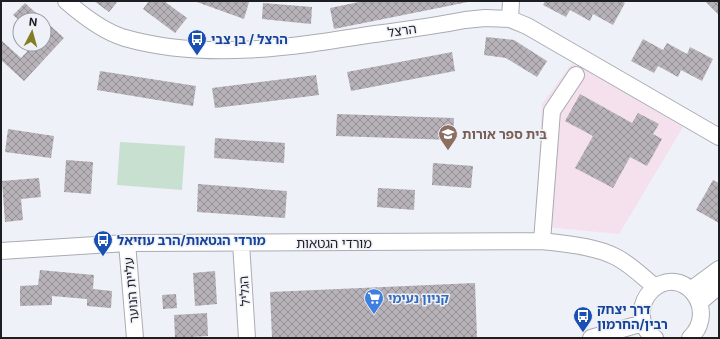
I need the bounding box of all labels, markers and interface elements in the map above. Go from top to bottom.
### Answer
north arrow [12,12,52,52]
text: N [28,15,38,29]
street label: הרצל [387,20,417,40]
bus stop icon: הרצל / בן צבי [186,28,208,56]
place label: הרצל / בן צבי [211,31,288,47]
school or university icon: בית ספר אורות [437,123,459,151]
place label: בית ספר אורות [462,126,547,142]
bus stop icon: מורדי הגטאות/הרב עוזיאל [92,229,114,257]
place label: מורדי הגטאות/הרב עוזיאל [117,232,266,248]
street label: מורדי הגטאות [296,235,372,251]
street label: עליית הנוער [120,256,142,324]
street label: הגליל [235,275,253,307]
supermarket icon: קניון נעימי [363,287,385,315]
place label: קניון נעימי [388,290,449,306]
place label: דרך יצחק רבין/החרמון [597,301,668,332]
bus stop icon: דרך יצחק רבין/החרמון [572,305,594,333]

